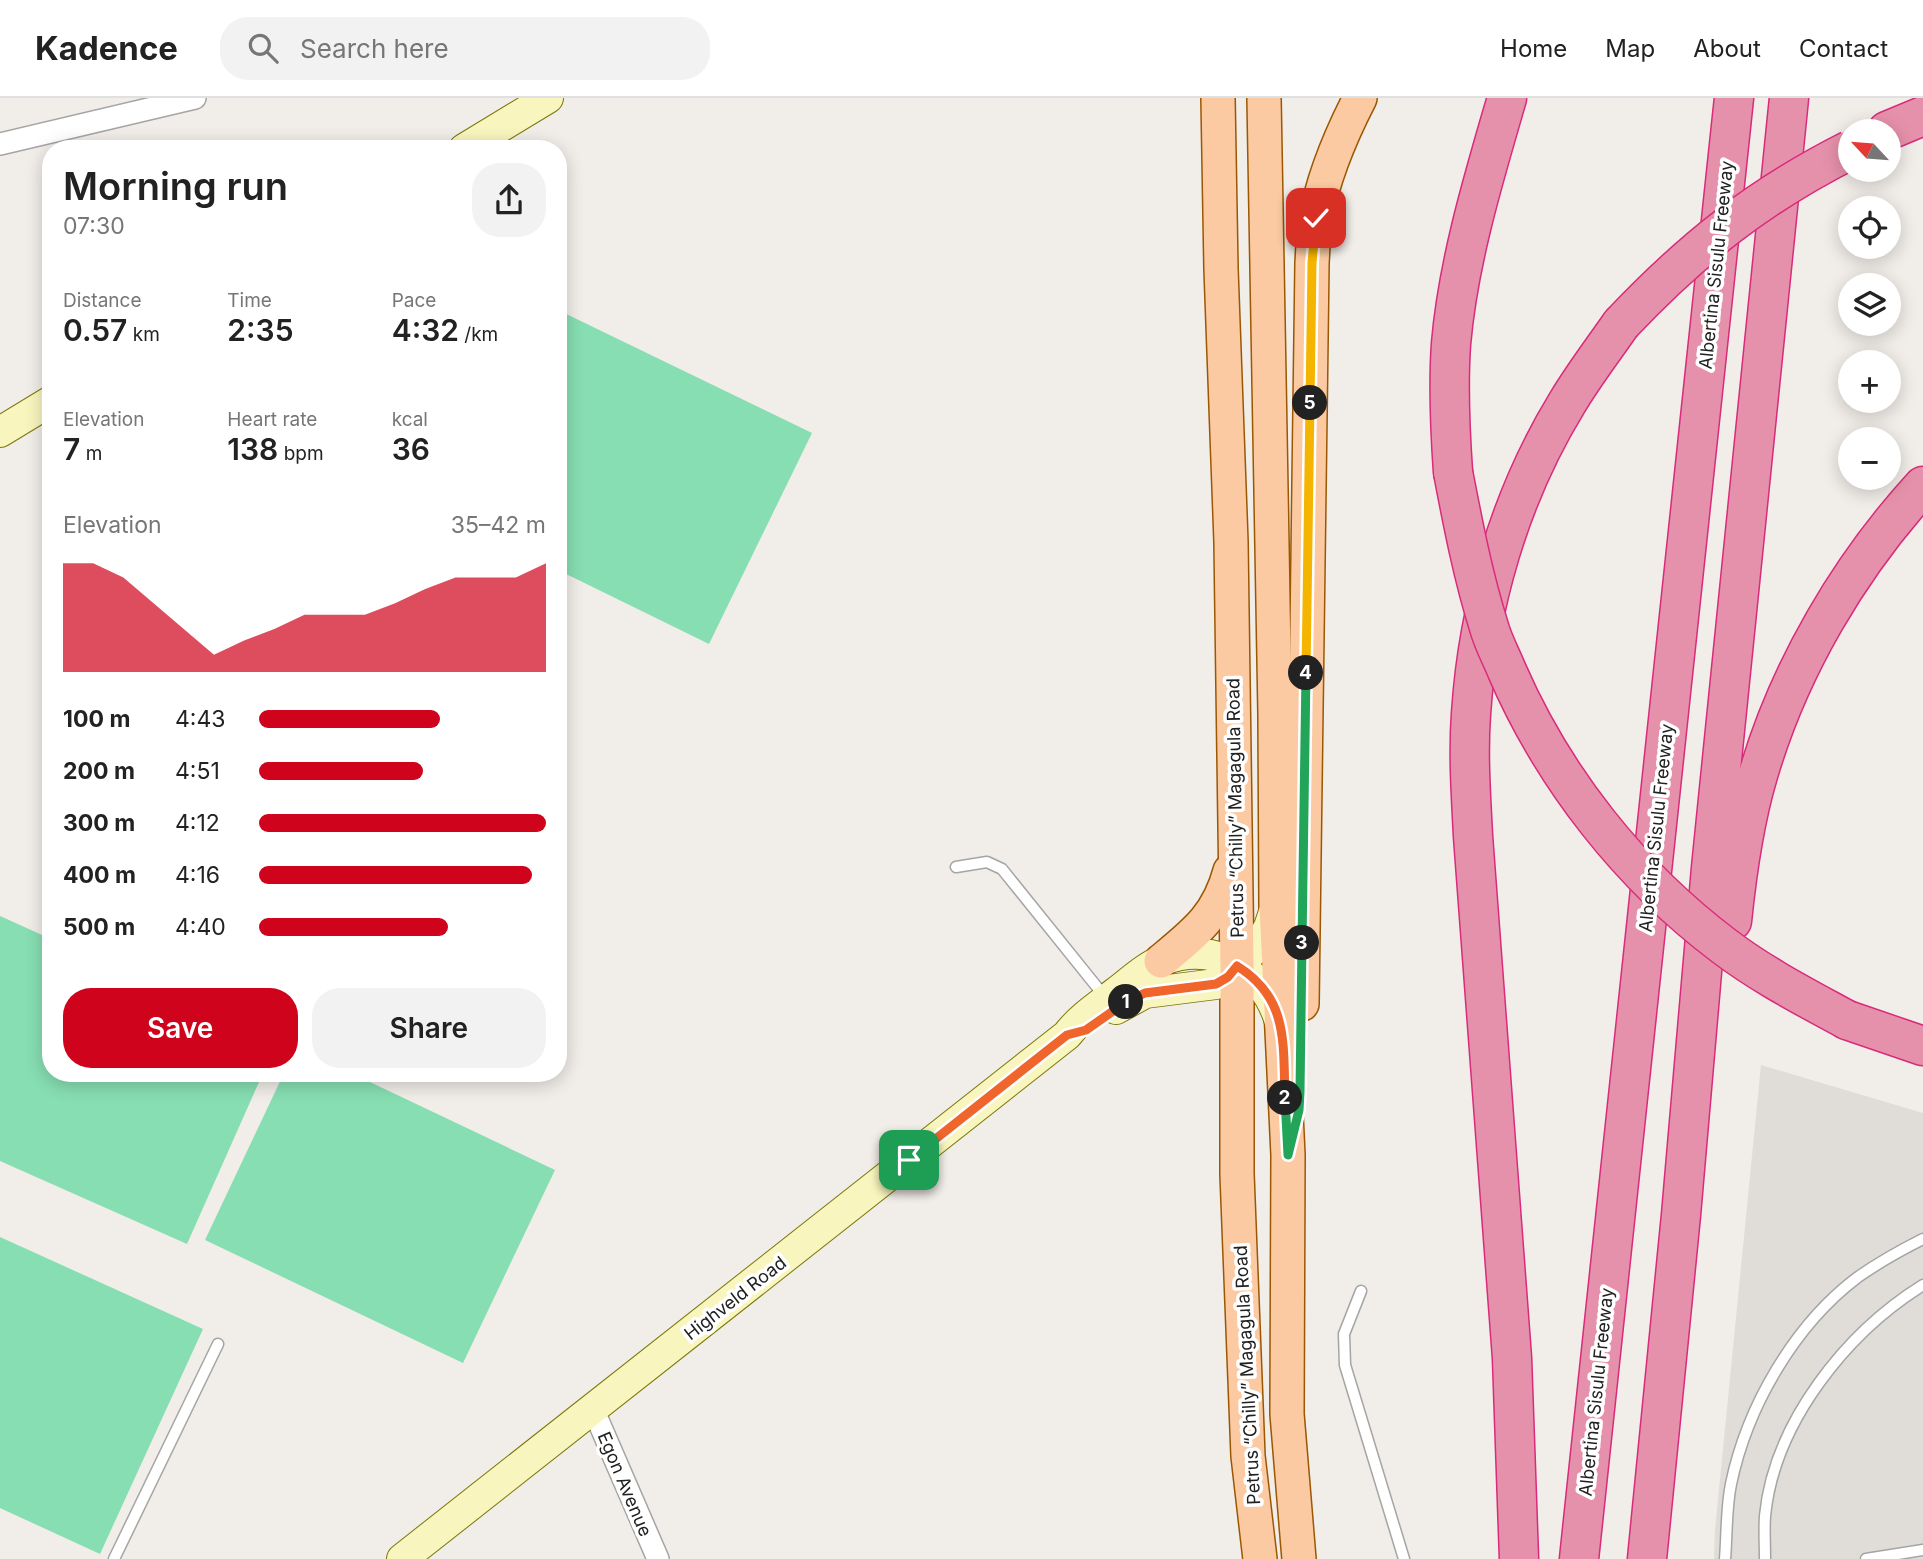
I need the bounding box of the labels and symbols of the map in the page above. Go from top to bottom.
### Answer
north arrow [1838,119,1900,182]
street label: Albertina Sisulu Freeway [1695,160,1737,370]
pin [1286,188,1346,248]
pin: 5 [1292,386,1328,420]
pin: 4 [1288,656,1324,690]
street label: Petrus “Chilly” Magagula Road [1222,678,1248,938]
street label: Albertina Sisulu Freeway [1635,723,1677,933]
pin: 3 [1284,926,1320,960]
pin: 1 [1108,984,1144,1020]
pin: 2 [1268,1080,1302,1116]
pin [879,1130,939,1190]
street label: Petrus “Chilly” Magagula Road [1230,1245,1264,1505]
street label: Highveld Road [680,1252,790,1344]
street label: Albertina Sisulu Freeway [1575,1287,1617,1497]
street label: Egon Avenue [594,1429,656,1539]

